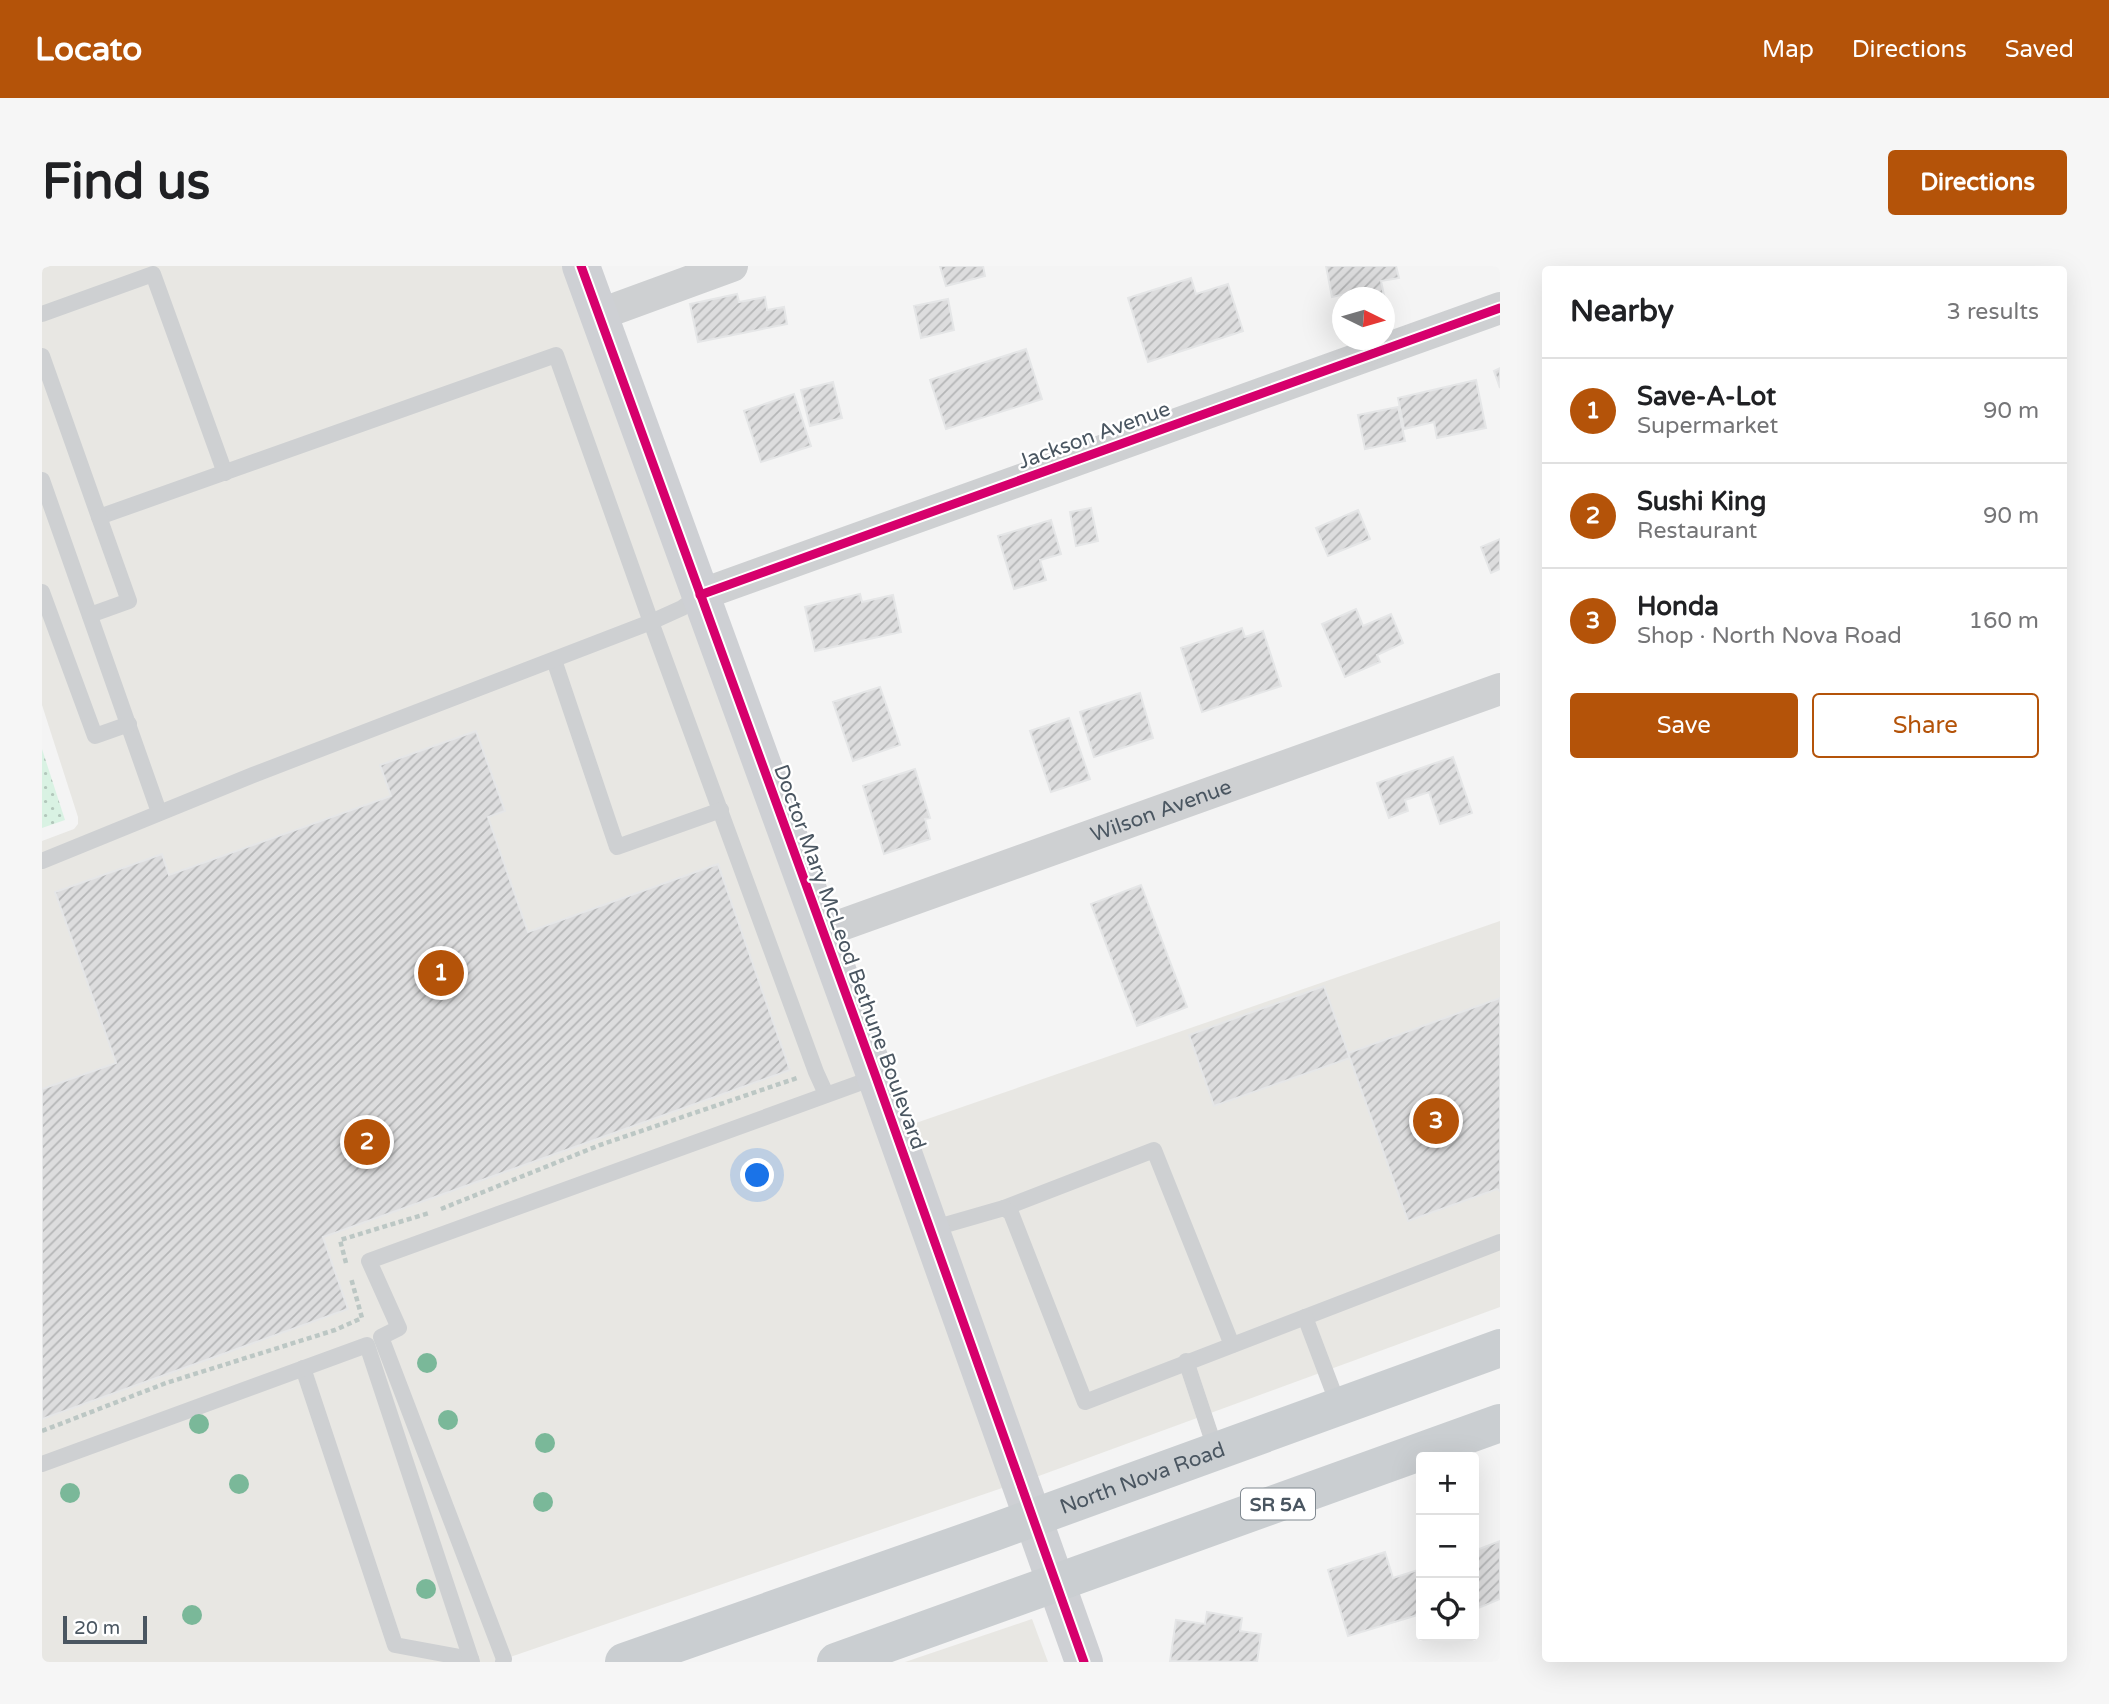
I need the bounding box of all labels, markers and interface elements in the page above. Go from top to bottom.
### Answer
text: Locato [35,30,142,69]
text: Map [1762,35,1814,64]
text: Directions [1852,35,1967,64]
text: Saved [2005,35,2074,64]
button: Directions [1888,150,2067,215]
text: Find us [42,153,210,212]
north arrow [1332,287,1395,350]
text: Nearby [1570,293,1674,330]
text: 3 results [1946,298,2039,326]
text: Save-A-Lot [1637,381,1776,412]
street label: Jackson Avenue [1015,396,1174,475]
text: 1 [1586,397,1600,425]
text: 90 m [1983,397,2039,425]
text: Supermarket [1637,412,1778,440]
text: Sushi King [1637,486,1766,517]
text: 2 [1586,502,1600,530]
text: 90 m [1983,502,2039,530]
text: Restaurant [1637,517,1757,545]
text: Honda [1637,591,1719,622]
text: 3 [1586,607,1600,635]
text: 160 m [1969,607,2039,635]
text: Shop · North Nova Road [1637,622,1902,650]
button: Save [1570,693,1798,758]
button: Share [1812,693,2039,758]
street label: Doctor Mary McLeod Bethune Boulevard [768,761,931,1153]
street label: Wilson Avenue [1087,774,1235,848]
pin: 1 [418,947,464,999]
pin: 3 [1413,1095,1459,1147]
pin: 2 [344,1116,390,1168]
your location [740,1158,774,1192]
street label: North Nova Road [1056,1437,1229,1520]
map controls [1416,1452,1479,1641]
button: + [1416,1452,1479,1515]
road number: SR 5A [1241,1488,1315,1520]
button: − [1416,1515,1479,1578]
button: locate [1416,1578,1479,1641]
scale bar [63,1613,147,1645]
text: 20 m [74,1617,120,1639]

